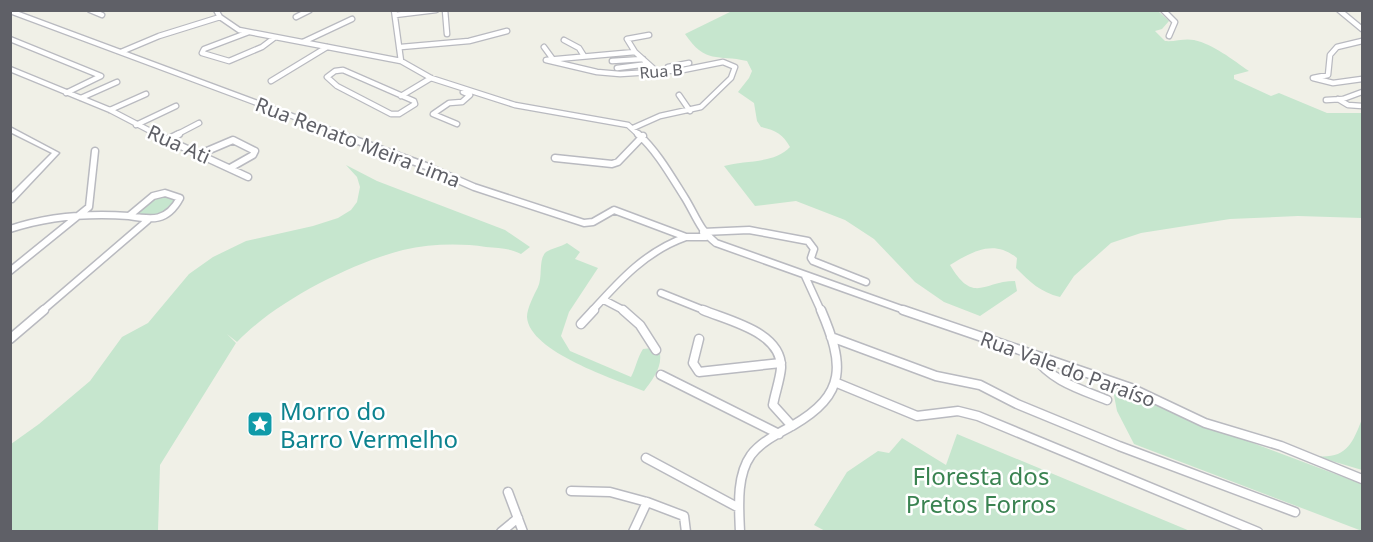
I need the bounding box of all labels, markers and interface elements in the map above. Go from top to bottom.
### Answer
street label: Rua B [638,58,684,84]
street label: Rua Renato Meira Lima [252,90,464,194]
street label: Rua Ati [143,118,215,170]
street label: Rua Vale do Paraíso [977,325,1159,413]
place label: Morro do Barro Vermelho [280,394,458,455]
place icon: Morro do Barro Vermelho [245,409,275,439]
park label: Floresta dos Pretos Forros [906,459,1056,520]

